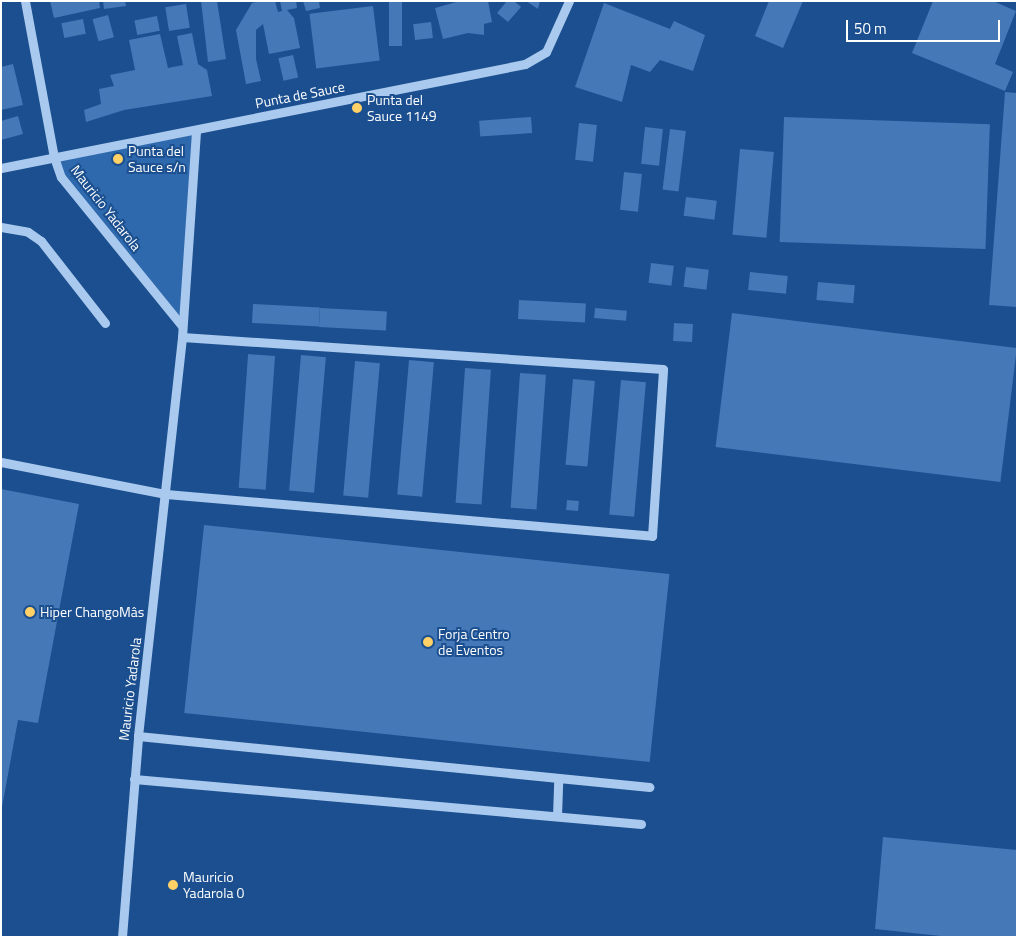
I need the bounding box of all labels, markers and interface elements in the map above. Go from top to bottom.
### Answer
scale bar [848,10,1002,42]
text: 50 m [854,17,887,40]
street label: Punta de Sauce [254,78,346,112]
place label: Punta del Sauce 1149 [367,92,437,124]
marker: Punta del Sauce 1149 [351,102,363,114]
place label: Punta del Sauce s/n [128,143,186,176]
marker: Punta del Sauce s/n [112,153,124,165]
street label: Mauricio Yadarola [67,162,145,254]
place label: Hiper ChangoMâs [40,604,144,620]
marker: Hiper ChangoMâs [24,606,36,618]
place label: Forja Centro de Eventos [438,626,510,658]
street label: Mauricio Yadarola [115,636,145,742]
marker: Forja Centro de Eventos [422,636,434,648]
place label: Mauricio Yadarola 0 [183,869,244,902]
marker: Mauricio Yadarola 0 [167,879,179,891]

